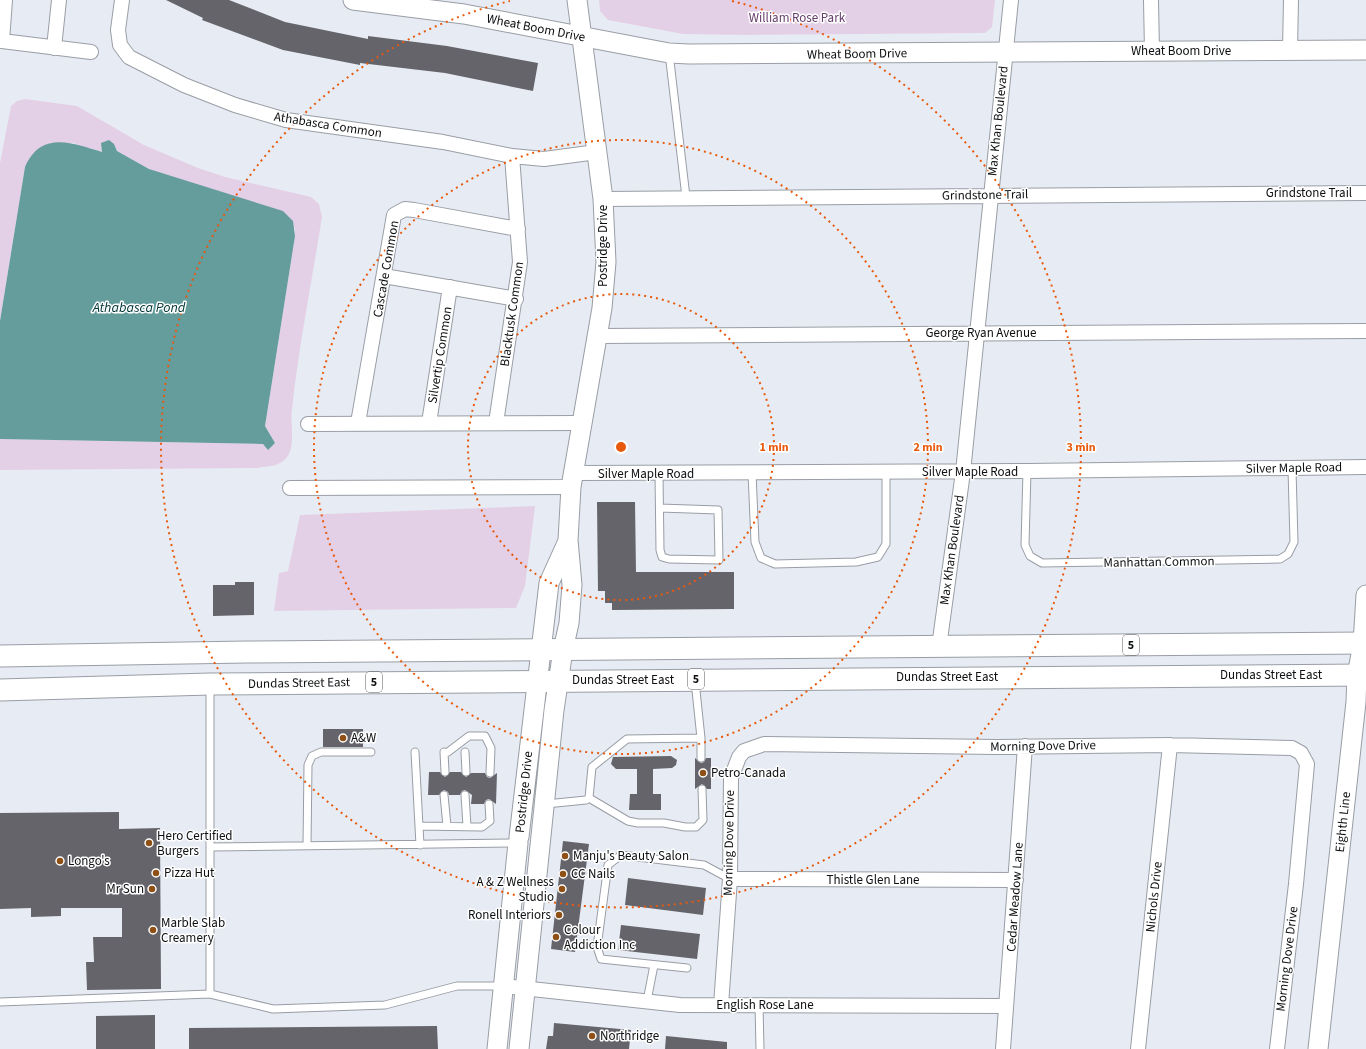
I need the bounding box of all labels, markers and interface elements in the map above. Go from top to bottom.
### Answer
park label: William Rose Park [749,9,846,27]
street label: Wheat Boom Drive [485,10,587,46]
street label: Wheat Boom Drive [1131,42,1231,60]
street label: Wheat Boom Drive [807,44,907,64]
street label: Max Khan Boulevard [983,65,1013,177]
street label: Athabasca Common [273,108,383,142]
street label: Grindstone Trail [1266,184,1352,202]
street label: Grindstone Trail [942,185,1028,205]
street label: Postridge Drive [594,205,612,287]
street label: Cascade Common [369,219,403,319]
street label: Blacktusk Common [496,260,528,368]
water label: Athabasca Pond [92,298,186,318]
street label: Silvertip Common [423,305,457,405]
street label: George Ryan Avenue [926,324,1036,342]
text: 1 min [759,439,789,456]
text: 2 min [913,439,943,456]
text: 3 min [1066,439,1096,456]
centre of rings [614,440,628,454]
street label: Silver Maple Road [1246,458,1342,478]
street label: Silver Maple Road [922,463,1018,481]
street label: Silver Maple Road [598,465,694,483]
street label: Max Khan Boulevard [935,494,969,606]
street label: Manhattan Common [1103,552,1215,572]
road number: 5 [1123,635,1139,655]
street label: Dundas Street East [1220,666,1323,684]
street label: Dundas Street East [896,668,999,686]
road number: 5 [688,669,704,689]
street label: Dundas Street East [572,671,675,689]
road number: 5 [366,672,382,692]
street label: Dundas Street East [248,673,351,693]
place label: A&W [351,729,376,747]
marker: A&W [338,733,348,743]
street label: Morning Dove Drive [990,736,1096,756]
street label: Postridge Drive [511,750,537,834]
place label: Petro-Canada [711,764,786,782]
marker: Petro-Canada [698,768,708,778]
street label: Morning Dove Drive [719,790,739,896]
street label: Eighth Line [1331,791,1355,853]
place label: Hero Certified Burgers [157,827,233,860]
marker: Hero Certified Burgers [144,838,154,848]
street label: Cedar Meadow Lane [1002,842,1028,952]
place label: Manju's Beauty Salon [573,847,689,865]
marker: Manju's Beauty Salon [560,851,570,861]
place label: Longo's [68,852,110,870]
marker: Longo's [55,856,65,866]
street label: Nichols Drive [1141,861,1167,933]
place label: Pizza Hut [164,864,215,882]
place label: CC Nails [571,865,616,883]
marker: Pizza Hut [151,868,161,878]
marker: CC Nails [558,869,568,879]
street label: Thistle Glen Lane [826,871,920,889]
place label: A & Z Wellness Studio [476,873,555,906]
place label: Mr Sun [106,880,144,898]
marker: Mr Sun [147,884,157,894]
marker: A & Z Wellness Studio [557,884,567,894]
street label: Morning Dove Drive [1272,905,1302,1013]
place label: Ronell Interiors [468,906,552,924]
marker: Ronell Interiors [554,910,564,920]
place label: Marble Slab Creamery [161,914,225,947]
place label: Colour Addiction Inc [564,921,635,954]
marker: Marble Slab Creamery [148,925,158,935]
marker: Colour Addiction Inc [551,932,561,942]
street label: English Rose Lane [716,996,814,1014]
place label: Northridge [600,1027,659,1045]
marker: Northridge [587,1031,597,1041]

